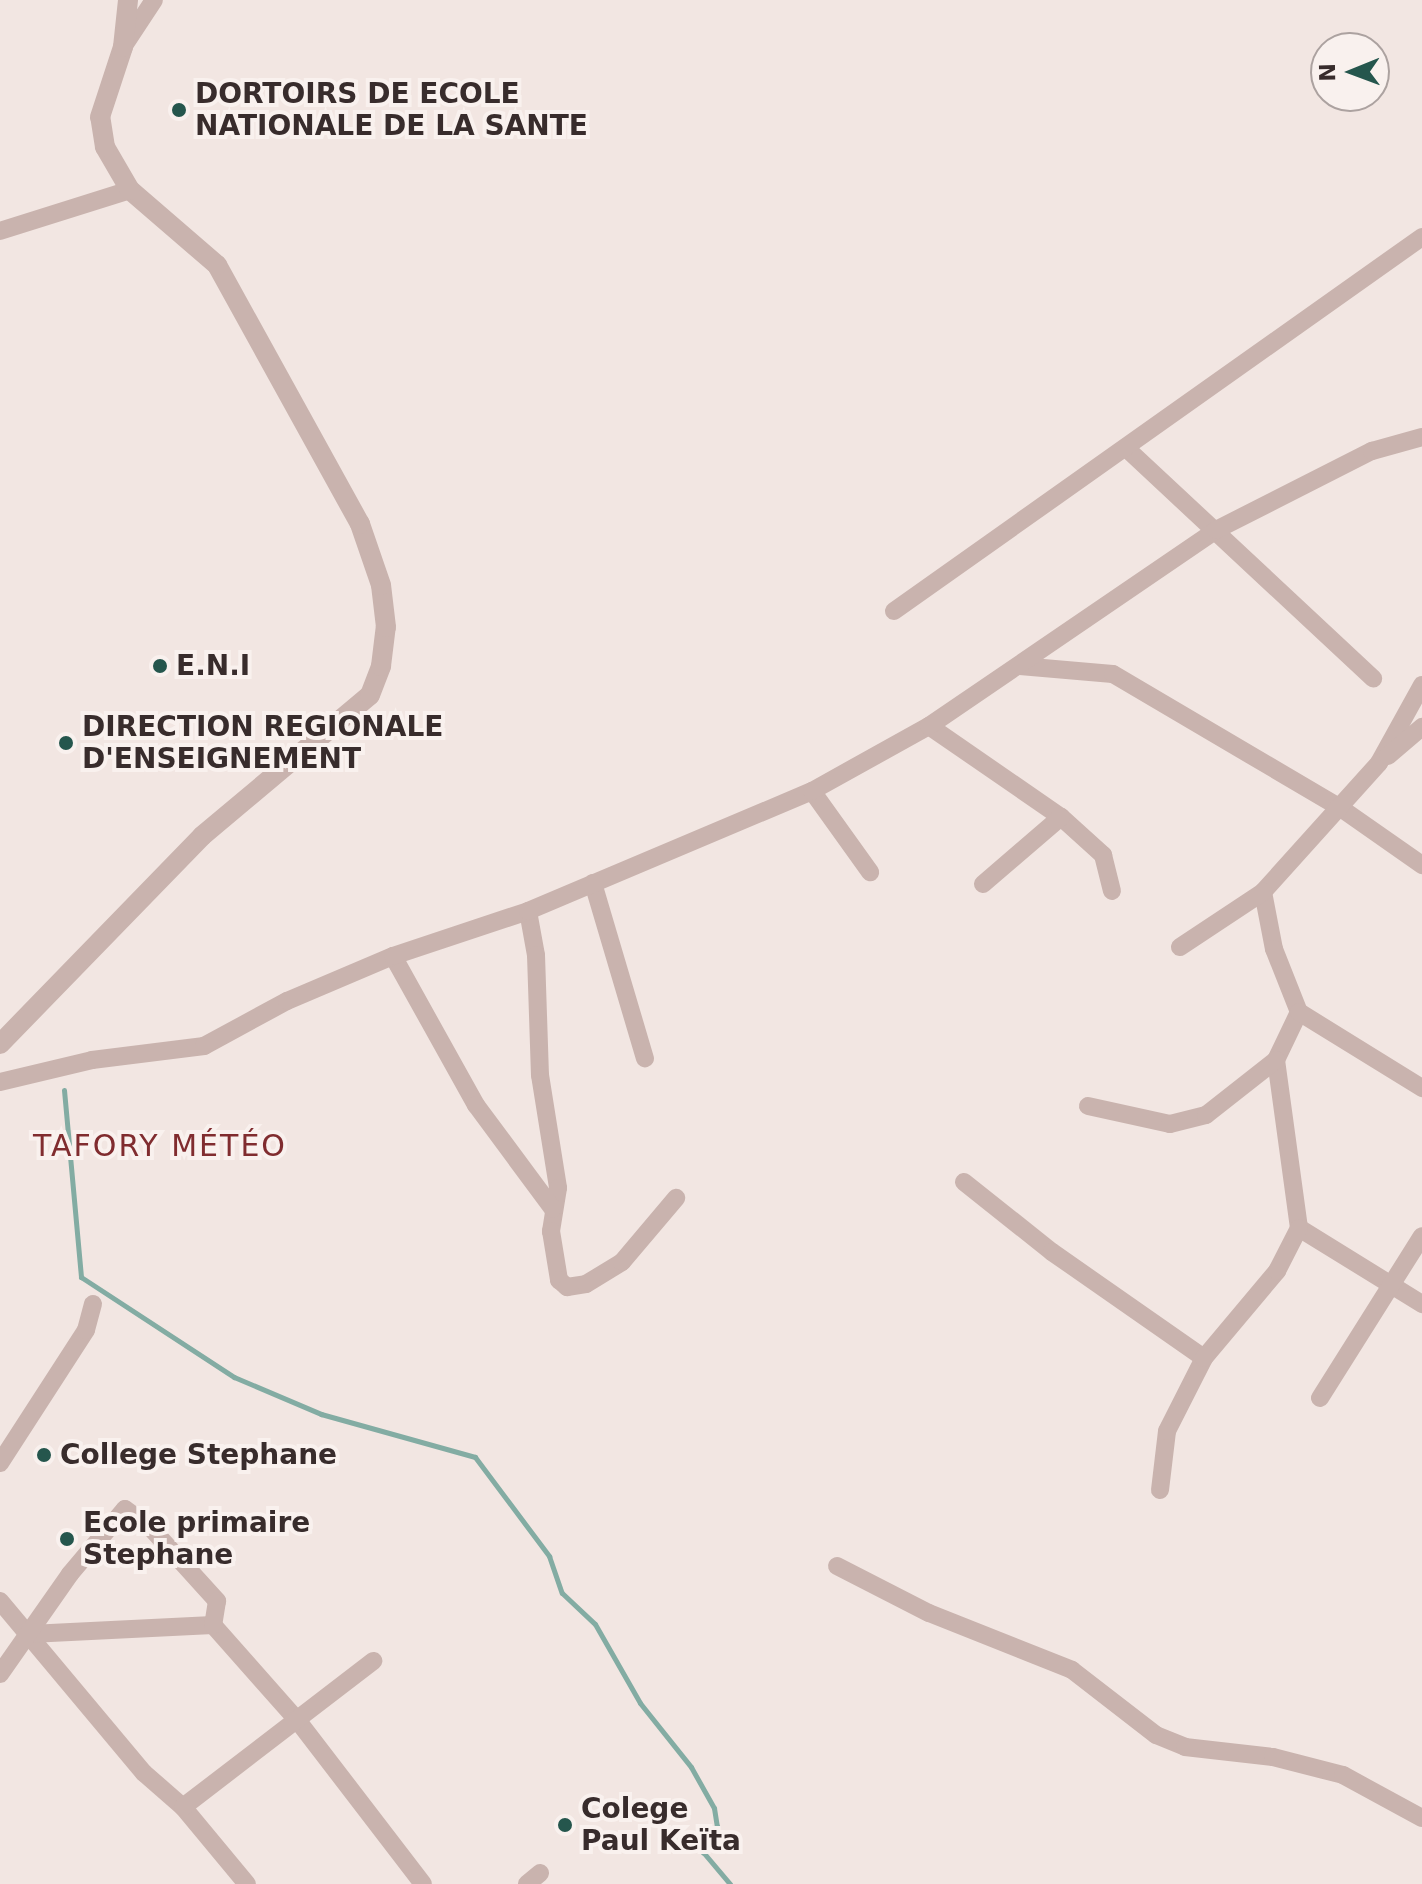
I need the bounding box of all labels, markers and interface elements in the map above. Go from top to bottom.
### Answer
north arrow [1310,32,1390,112]
text: N [1315,63,1340,82]
place label: DORTOIRS DE ECOLE NATIONALE DE LA SANTE [195,77,588,143]
marker: DORTOIRS DE ECOLE NATIONALE DE LA SANTE [170,101,188,119]
place label: E.N.I [176,649,250,683]
marker: E.N.I [151,657,169,675]
place label: DIRECTION REGIONALE D'ENSEIGNEMENT [82,710,443,776]
marker: DIRECTION REGIONALE D'ENSEIGNEMENT [57,734,75,752]
district label: TAFORY MÉTÉO [33,1128,287,1164]
place label: College Stephane [60,1438,337,1472]
marker: College Stephane [35,1446,53,1464]
place label: Ecole primaire Stephane [83,1506,310,1572]
marker: Ecole primaire Stephane [58,1530,76,1548]
place label: Colege Paul Keïta [581,1792,741,1858]
marker: Colege Paul Keïta [556,1816,574,1834]

